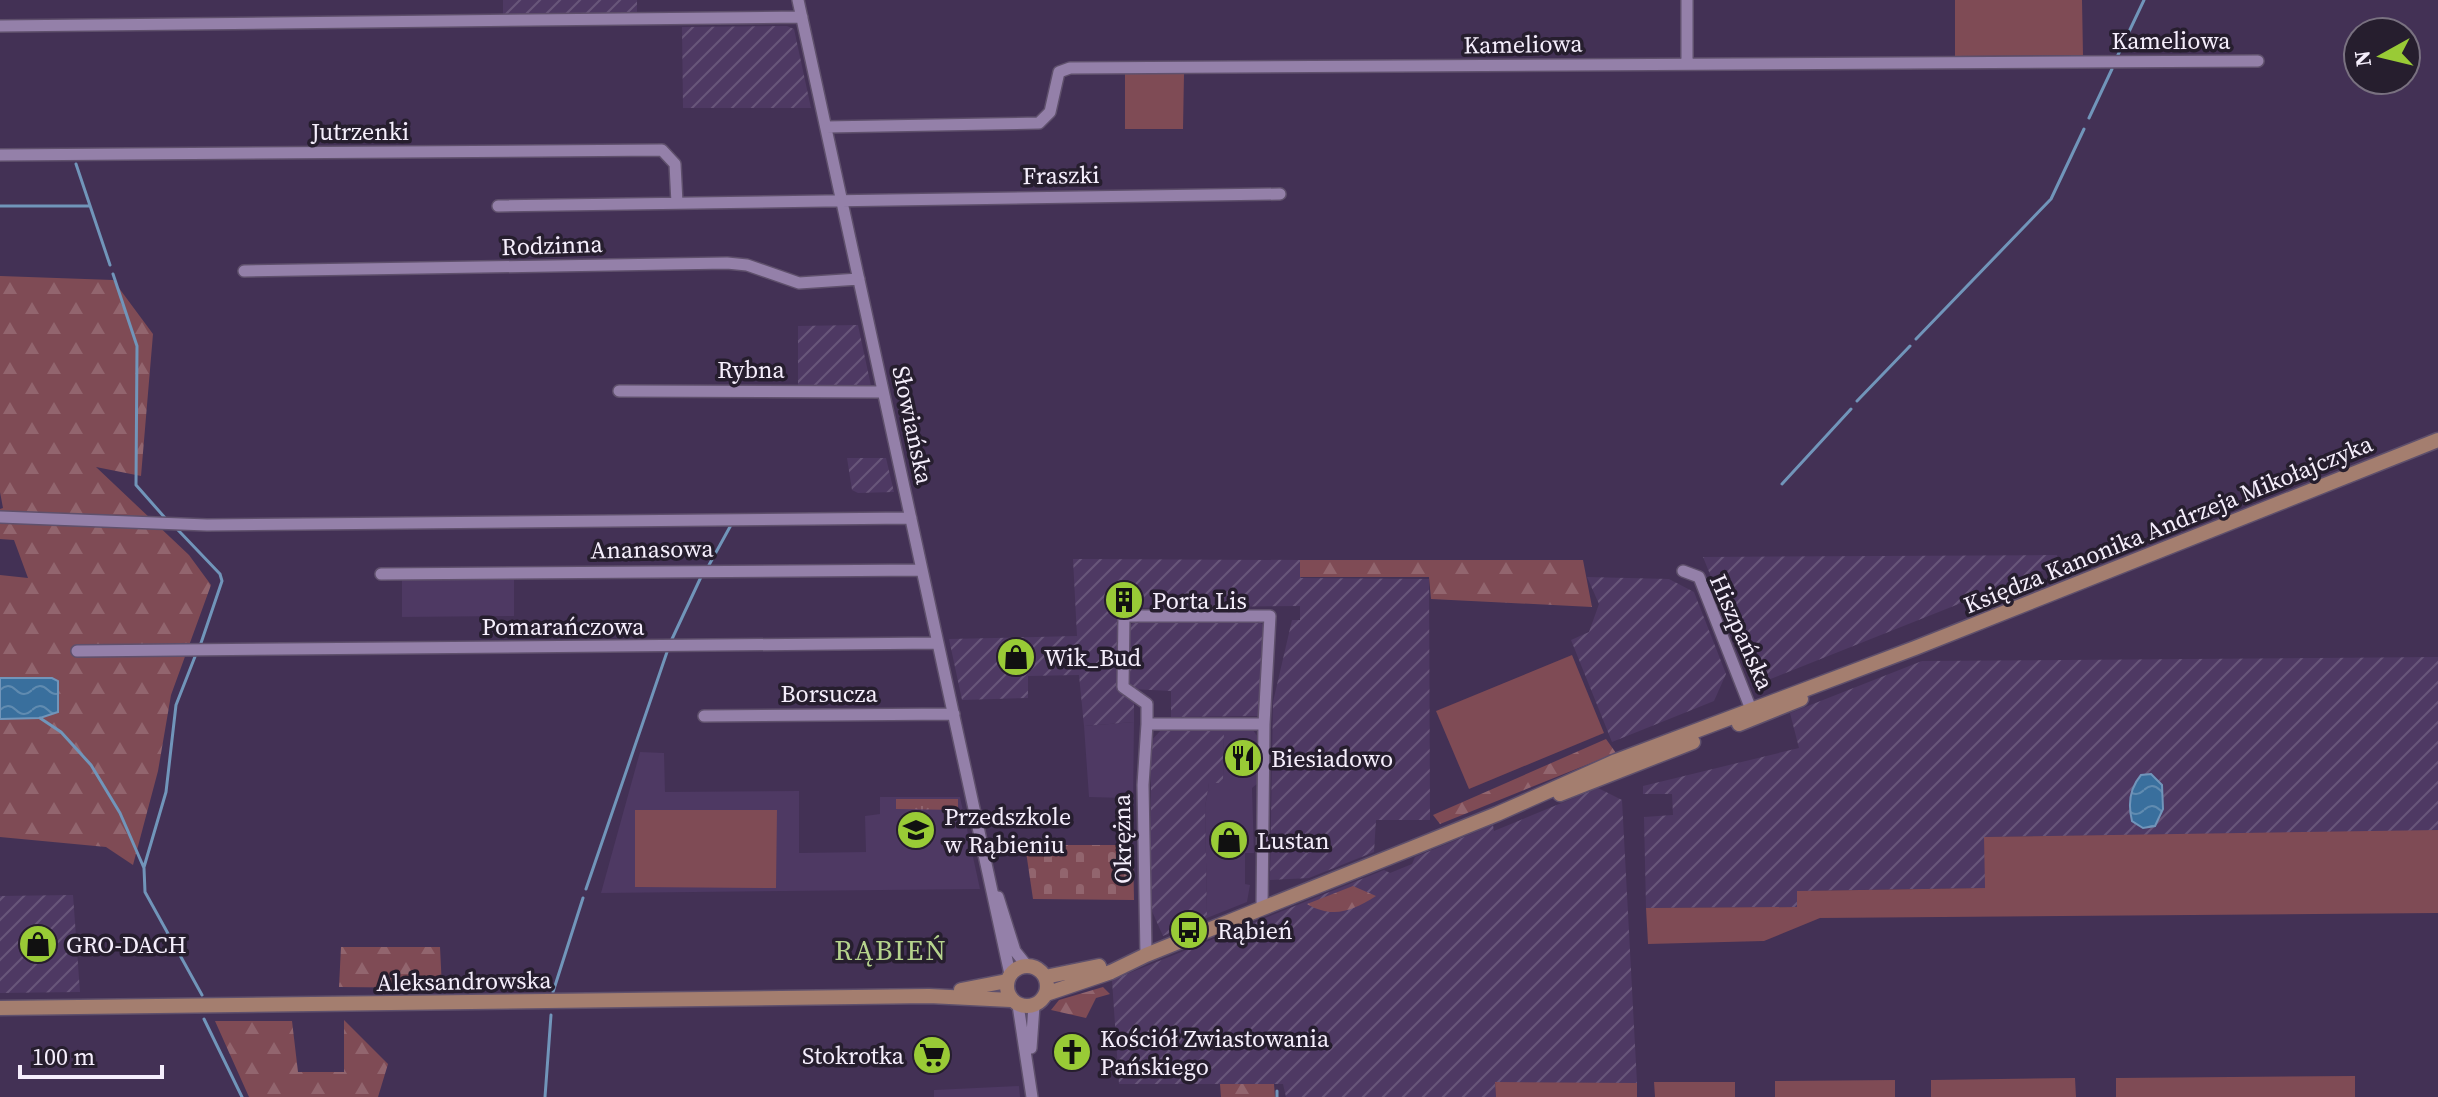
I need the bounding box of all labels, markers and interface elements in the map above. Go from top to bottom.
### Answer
north arrow [2342,16,2422,96]
street label: Kameliowa [2111,24,2231,57]
street label: Kameliowa [1463,26,1584,62]
text: N [2346,49,2378,69]
street label: Jutrzenki [310,115,409,148]
street label: Fraszki [1022,158,1100,192]
street label: Rodzinna [501,227,604,263]
street label: Rybna [717,353,786,386]
street label: Słowiańska [884,363,942,488]
street label: Księdza Kanonika Andrzeja Mikołajczyka [1959,426,2378,621]
street label: Ananasowa [590,531,715,567]
street label: Hiszpańska [1702,569,1782,696]
building icon: Porta Lis [1103,579,1145,621]
place label: Porta Lis [1152,584,1247,617]
street label: Pomarańczowa [481,610,645,643]
shop icon: Wik_Bud [995,636,1037,678]
place label: Wik_Bud [1044,641,1142,674]
street label: Borsucza [780,677,878,710]
restaurant icon: Biesiadowo [1222,737,1264,779]
place label: Biesiadowo [1271,742,1393,775]
street label: Okrężna [1105,793,1139,884]
place label: Przedszkole w Rąbieniu [944,800,1071,861]
school or university icon: Przedszkole w Rąbieniu [895,809,937,851]
shop icon: Lustan [1208,819,1250,861]
place label: Lustan [1257,824,1330,857]
bus stop icon: Rąbień [1168,909,1210,951]
place label: Rąbień [1217,914,1293,947]
shop icon: GRO-DACH [17,923,59,965]
place label: GRO-DACH [66,928,187,961]
district label: RĄBIEŃ [834,931,948,969]
street label: Aleksandrowska [376,963,553,999]
place label: Kościół Zwiastowania Pańskiego [1100,1022,1330,1083]
scale bar [20,1029,162,1079]
church icon: Kościół Zwiastowania Pańskiego [1051,1031,1093,1073]
supermarket icon: Stokrotka [911,1034,953,1076]
place label: Stokrotka [802,1039,905,1072]
text: 100 m [32,1040,95,1073]

